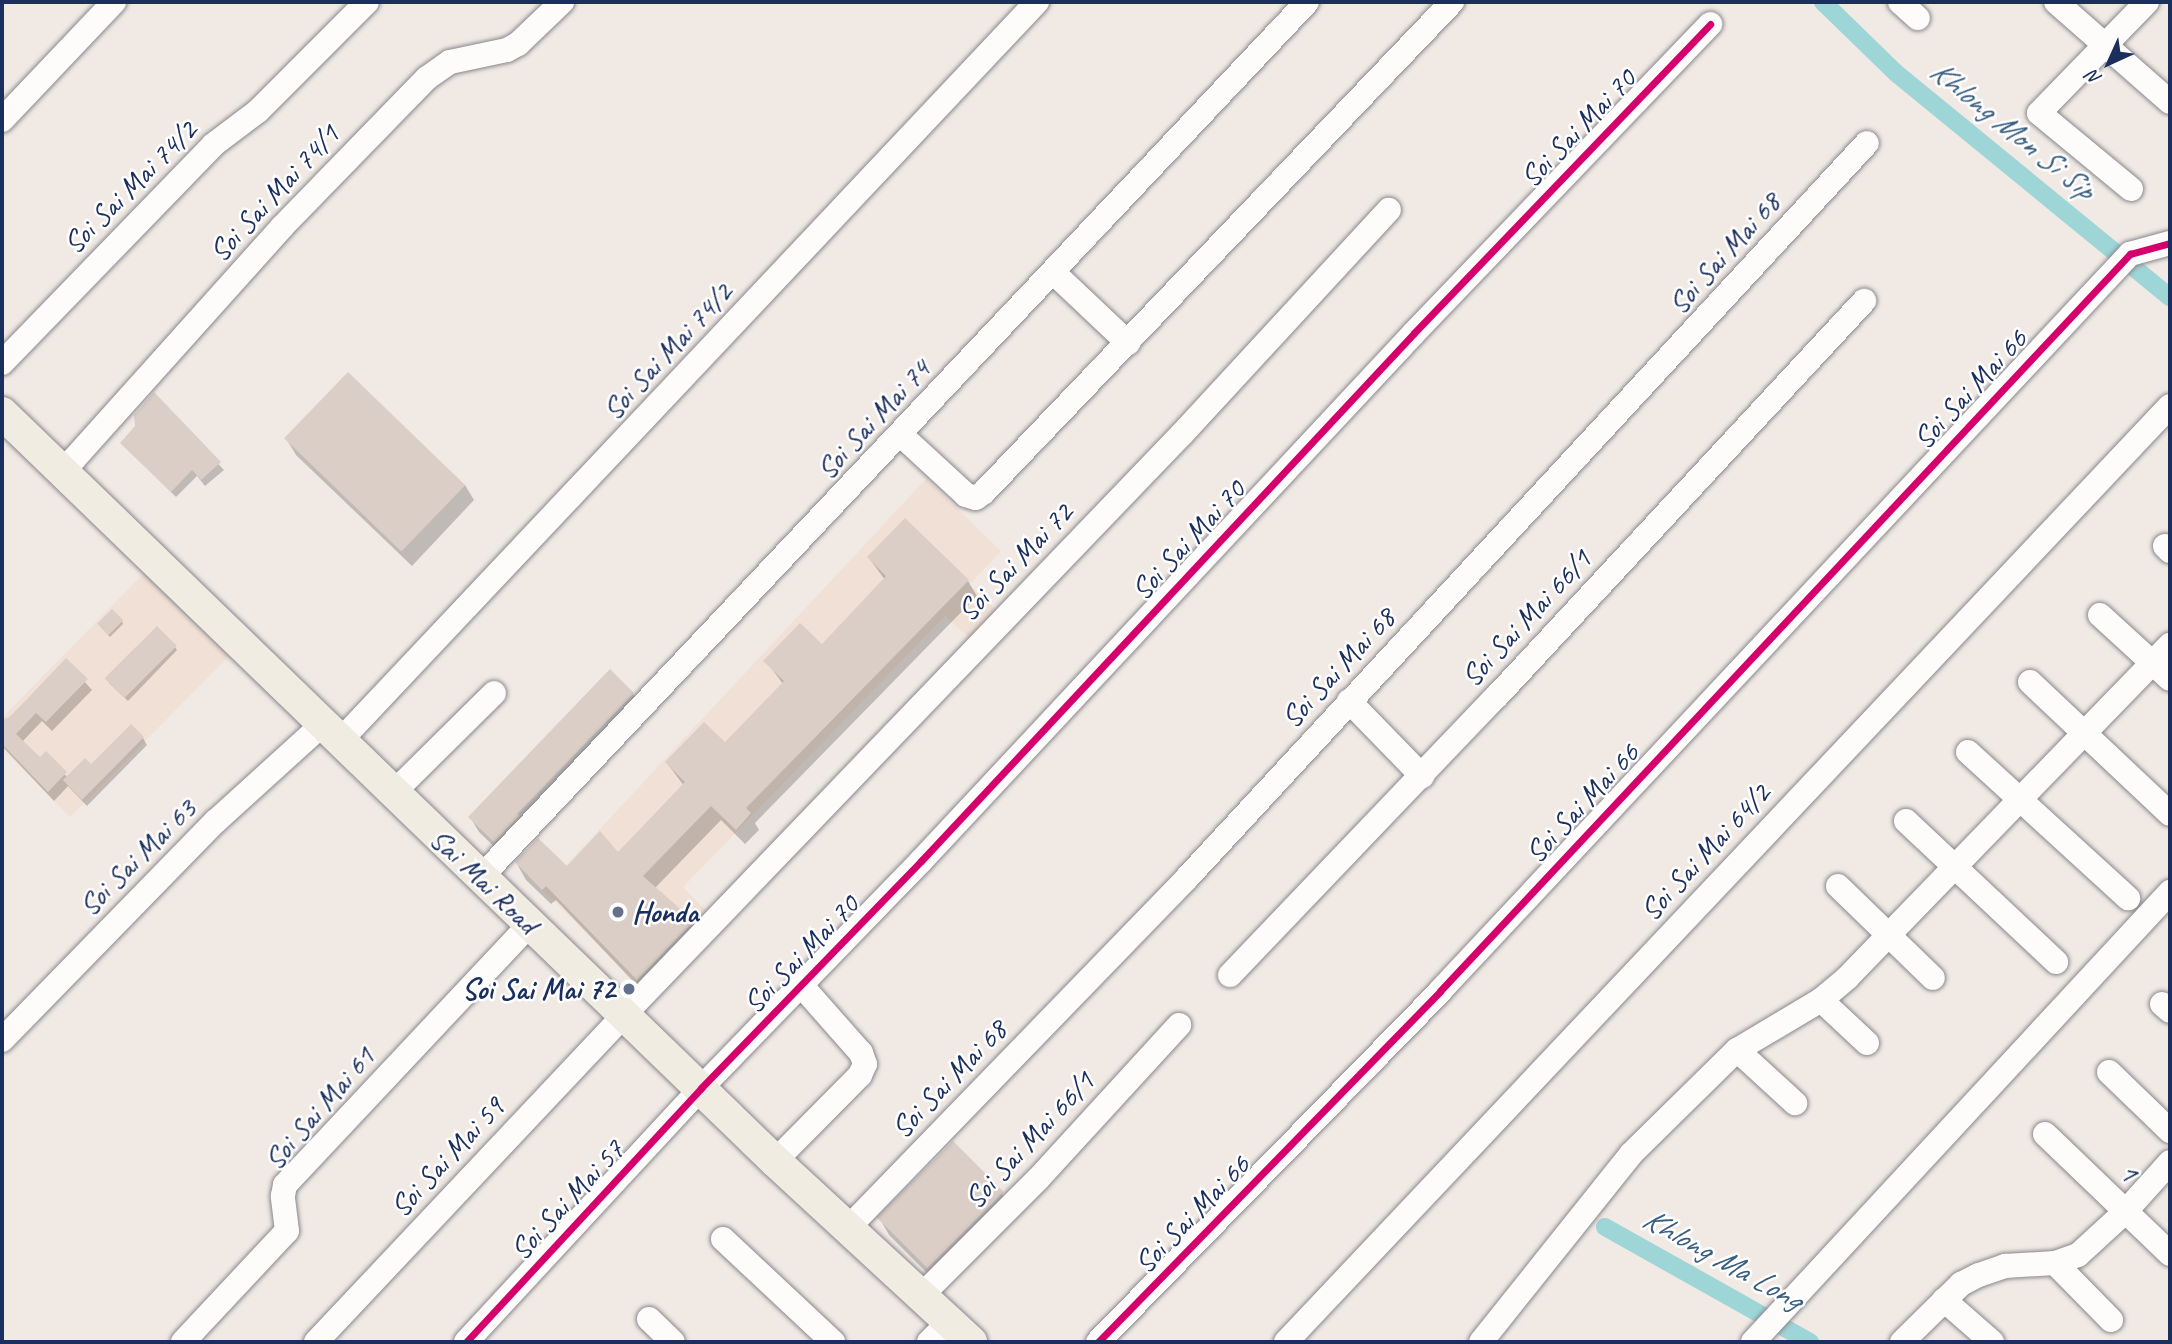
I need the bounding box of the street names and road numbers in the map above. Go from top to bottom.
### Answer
street label: Soi Sai Mai 70 [1512,61,1644,195]
street label: Soi Sai Mai 74/2 [55,112,205,262]
street label: Soi Sai Mai 74/1 [201,116,347,270]
street label: Soi Sai Mai 68 [1660,184,1788,322]
street label: Soi Sai Mai 74/2 [594,274,740,428]
street label: Soi Sai Mai 66 [1905,321,2035,457]
street label: Soi Sai Mai 74 [808,351,938,487]
street label: Soi Sai Mai 70 [1123,472,1253,608]
street label: Soi Sai Mai 72 [949,495,1081,629]
street label: Soi Sai Mai 66/1 [1453,541,1599,695]
street label: Soi Sai Mai 68 [1273,600,1403,736]
street label: Soi Sai Mai 66 [1517,735,1647,871]
street label: Soi Sai Mai 64/2 [1632,775,1778,929]
street label: Soi Sai Mai 63 [70,790,204,924]
street label: Sai Mai Road [422,820,546,942]
street label: Soi Sai Mai 70 [735,887,867,1021]
street label: Soi Sai Mai 68 [883,1012,1015,1146]
street label: Soi Sai Mai 61 [255,1039,383,1177]
street label: Soi Sai Mai 66/1 [956,1063,1102,1217]
street label: Soi Sai Mai 59 [382,1089,512,1225]
street label: Soi Sai Mai 57 [502,1132,632,1268]
street label: Soi Sai Mai 66 [1126,1147,1258,1281]
street label: 1 [2112,1154,2146,1190]

